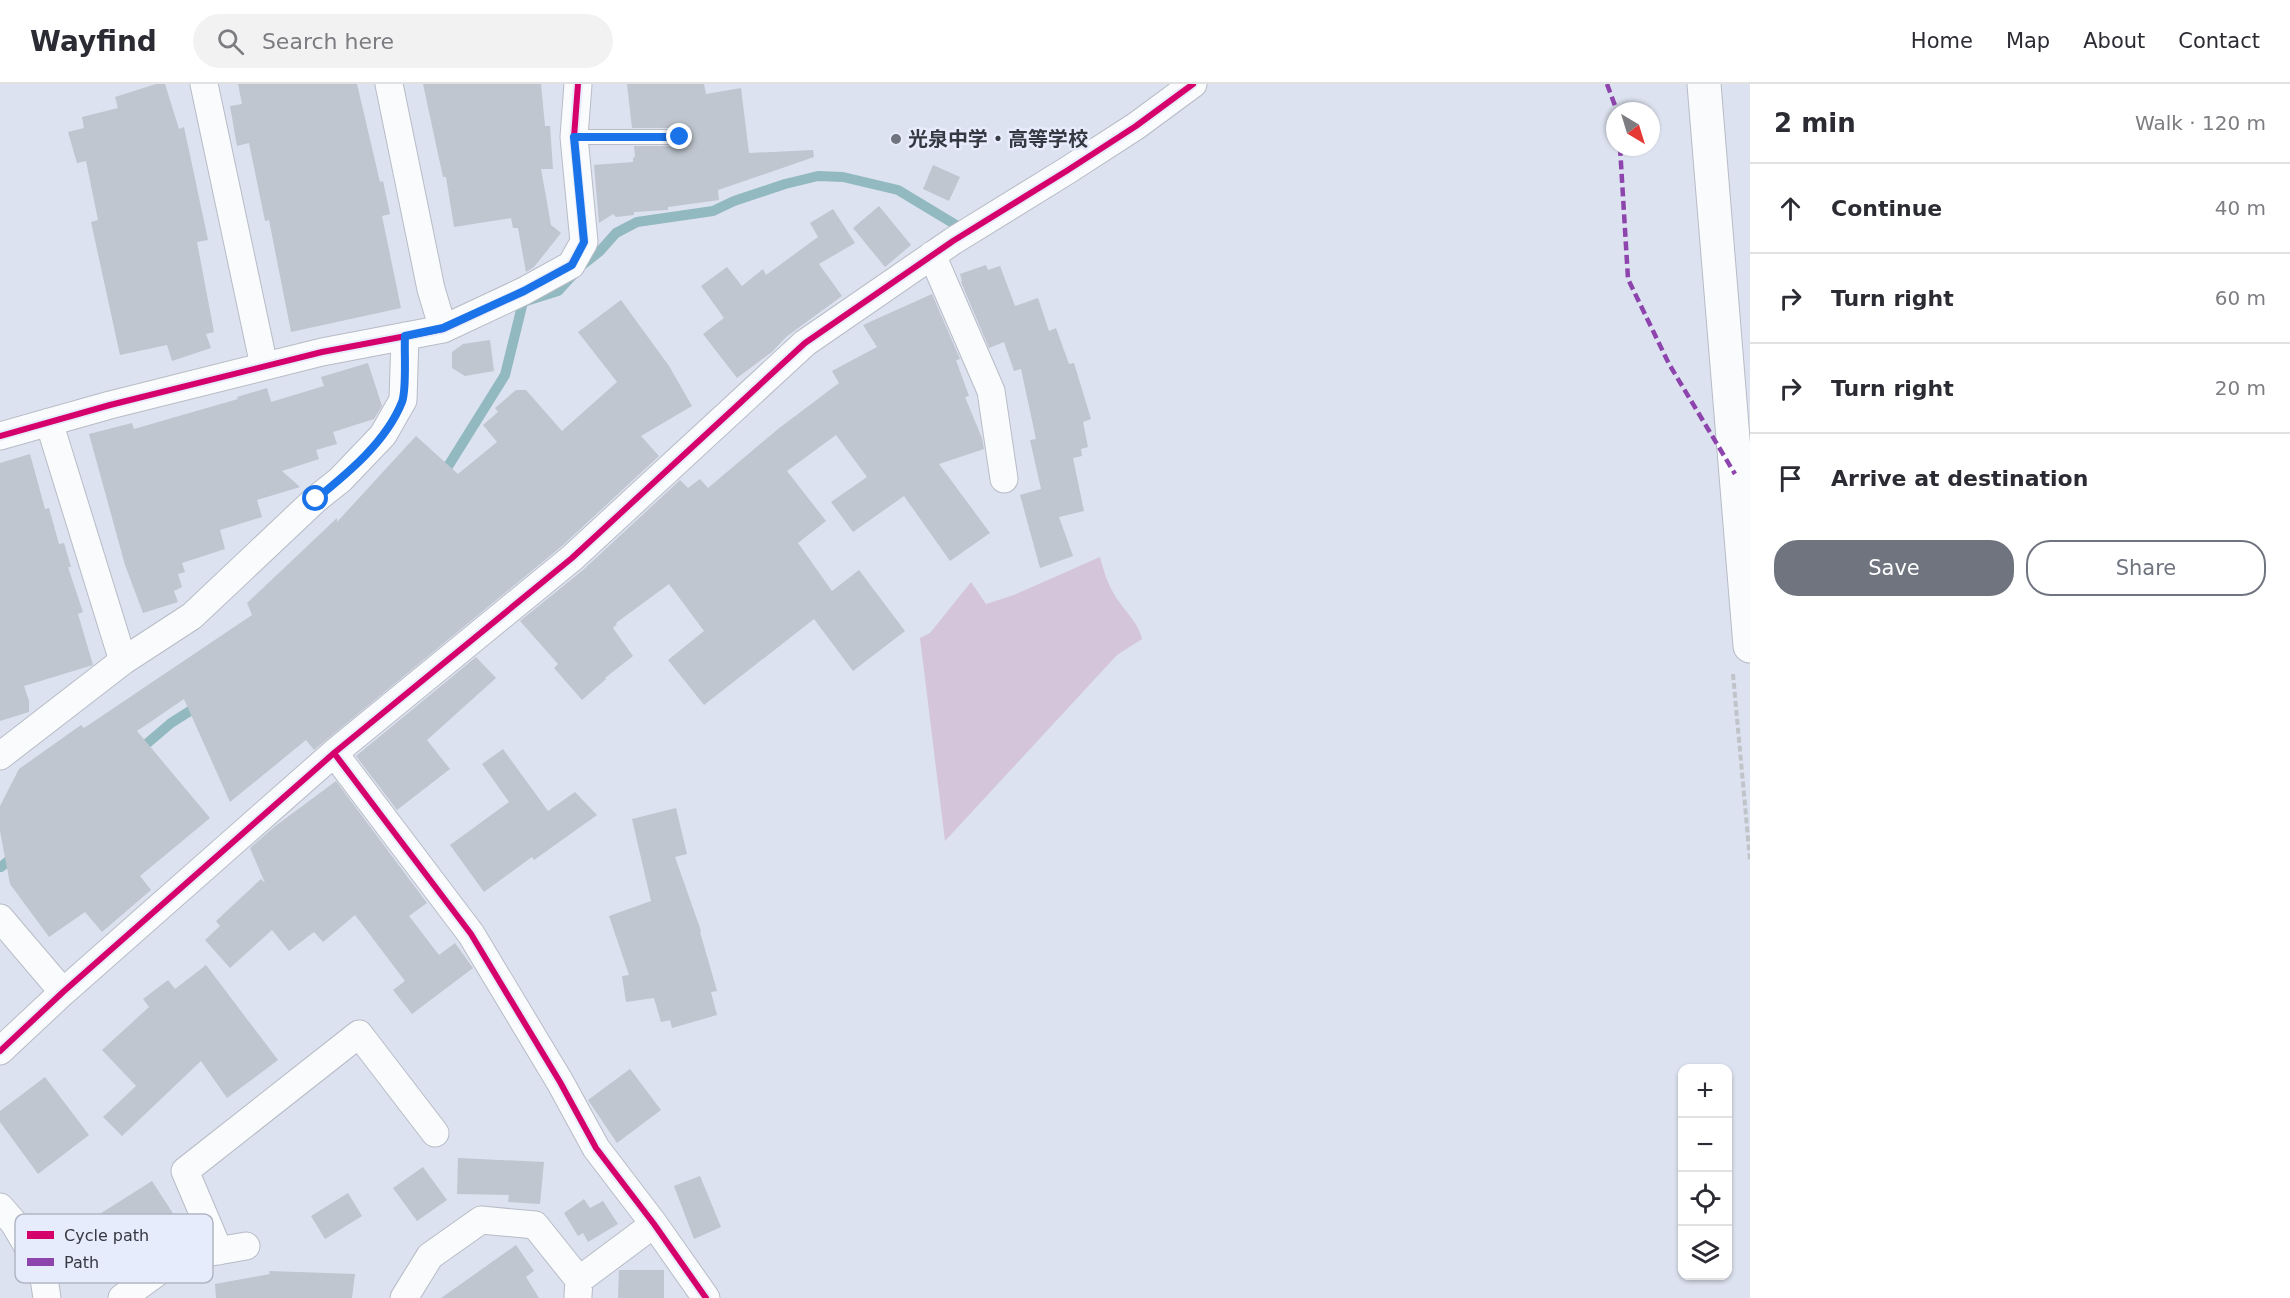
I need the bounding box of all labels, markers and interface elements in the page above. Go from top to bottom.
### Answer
search box [193,14,613,68]
text: Wayfind [30,25,157,58]
icon: search [214,25,247,58]
text: Search here [262,29,394,54]
text: Home [1911,29,1973,53]
text: Map [2006,29,2050,53]
text: About [2083,29,2145,53]
text: Contact [2178,29,2260,53]
north arrow [1606,102,1660,156]
text: 2 min [1774,108,1856,138]
text: Walk · 120 m [2135,111,2266,135]
route end [666,123,692,149]
place label: 光泉中学・高等学校 [908,127,1088,151]
marker: 光泉中学・高等学校 [889,132,903,146]
icon: ahead [1774,192,1807,225]
text: Continue [1831,196,1942,221]
text: 40 m [2215,196,2266,220]
icon: right [1774,282,1807,315]
text: Turn right [1831,286,1954,311]
text: 60 m [2215,286,2266,310]
icon: right [1774,372,1807,405]
text: Turn right [1831,376,1954,401]
text: 20 m [2215,376,2266,400]
icon: arrive [1774,462,1807,495]
text: Arrive at destination [1831,466,2088,491]
route start [302,485,328,511]
button: Save [1774,540,2014,596]
button: Share [2026,540,2266,596]
map controls [1678,1064,1732,1280]
button: + [1678,1064,1732,1118]
button: − [1678,1118,1732,1172]
button: locate [1678,1172,1732,1226]
legend [15,1214,213,1283]
text: Cycle path [64,1226,149,1245]
button: layers [1678,1226,1732,1280]
text: Path [64,1253,99,1272]

